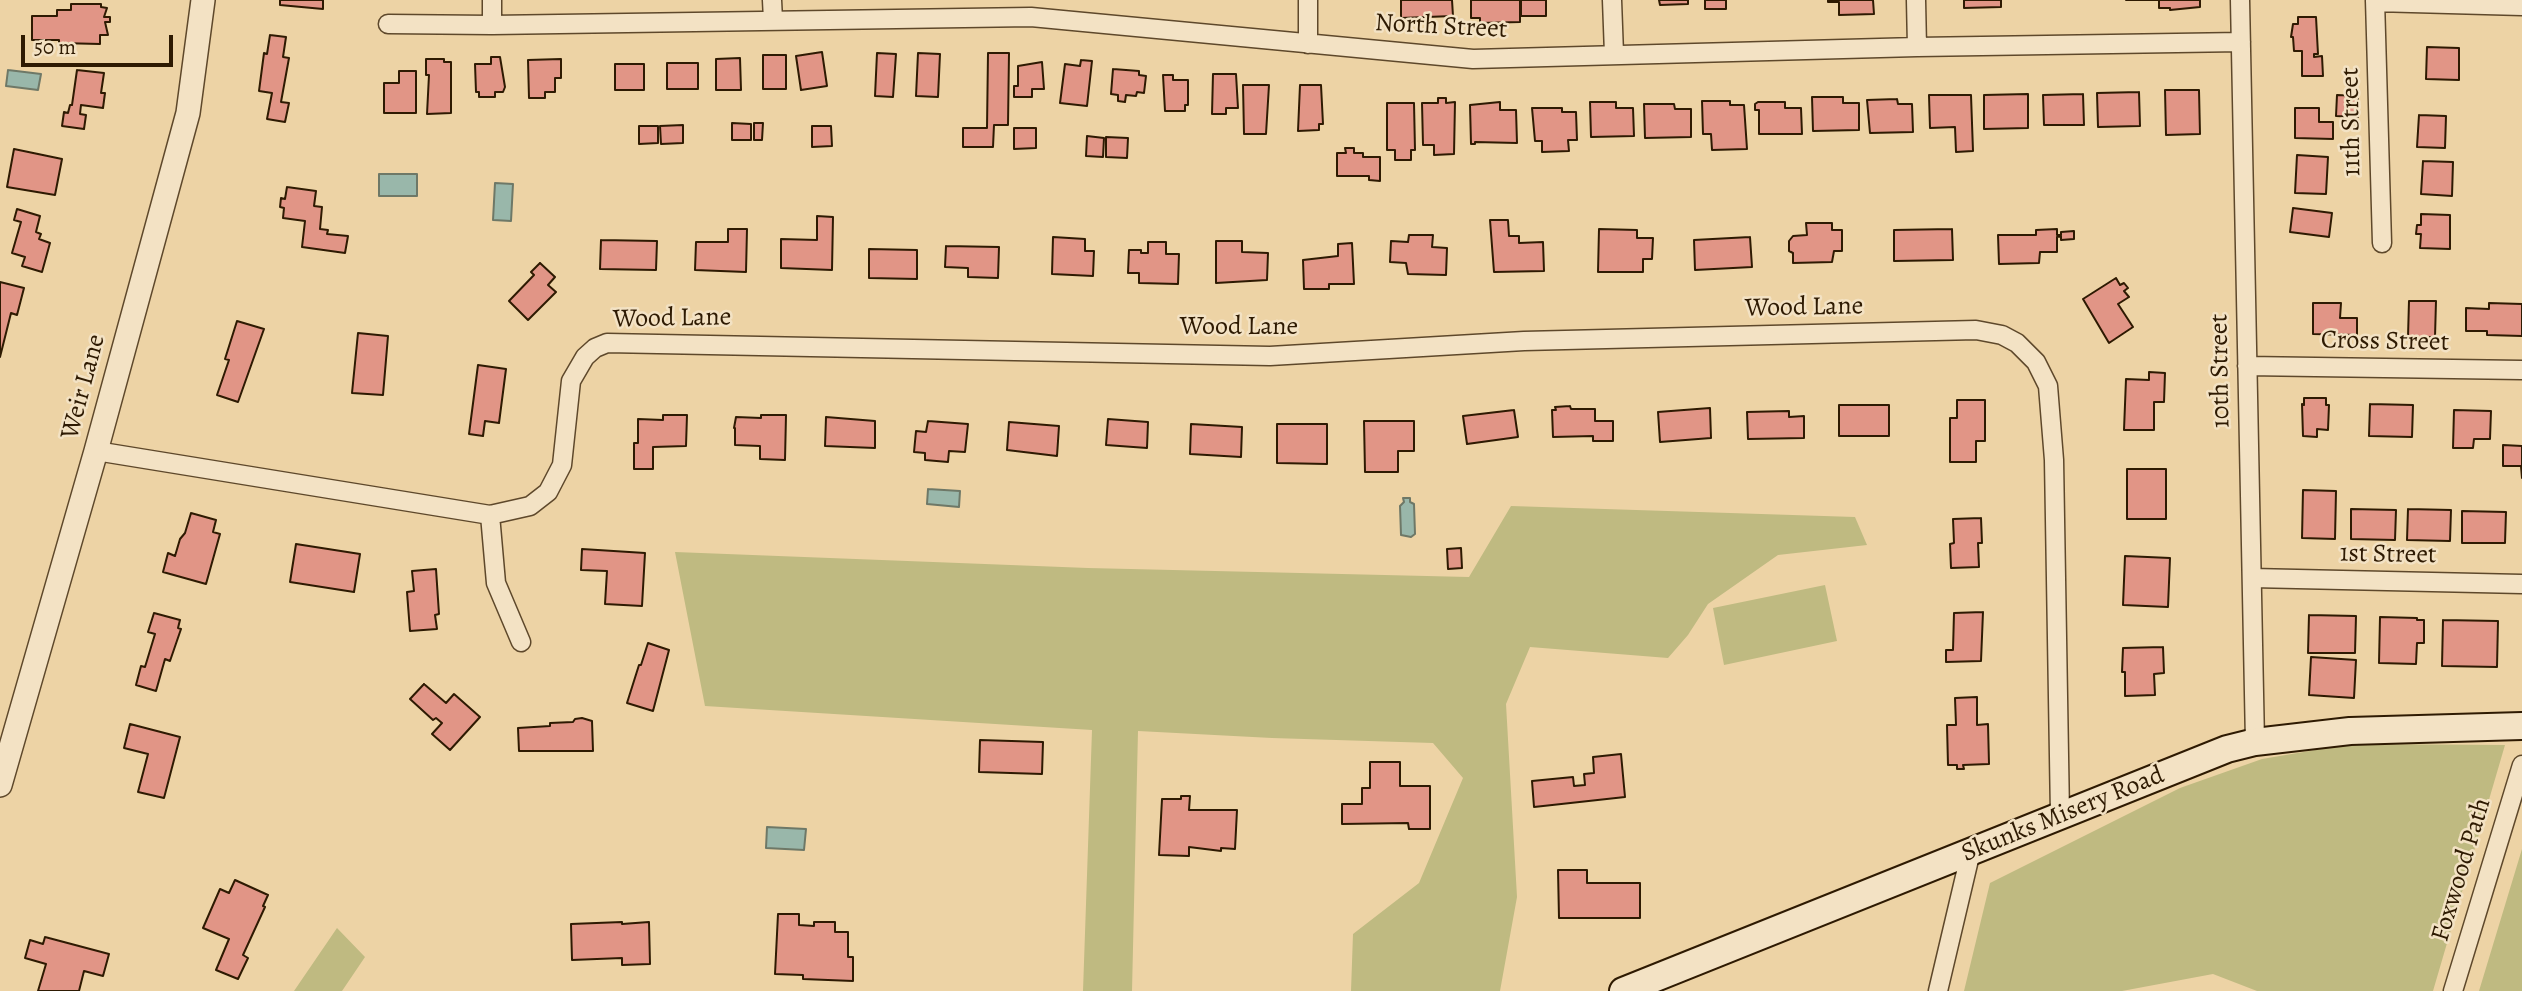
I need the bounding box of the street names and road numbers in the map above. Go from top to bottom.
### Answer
street label: North Street [1374,8,1508,46]
street label: 11th Street [2335,67,2369,177]
street label: Wood Lane [1744,291,1864,325]
street label: Wood Lane [612,302,732,336]
street label: Wood Lane [1180,312,1298,344]
street label: 10th Street [2204,314,2238,428]
street label: Cross Street [2321,325,2449,359]
street label: Weir Lane [55,331,113,443]
street label: 1st Street [2339,539,2437,571]
street label: Skunks Misery Road [1957,760,2169,870]
street label: Foxwood Path [2425,795,2499,945]

